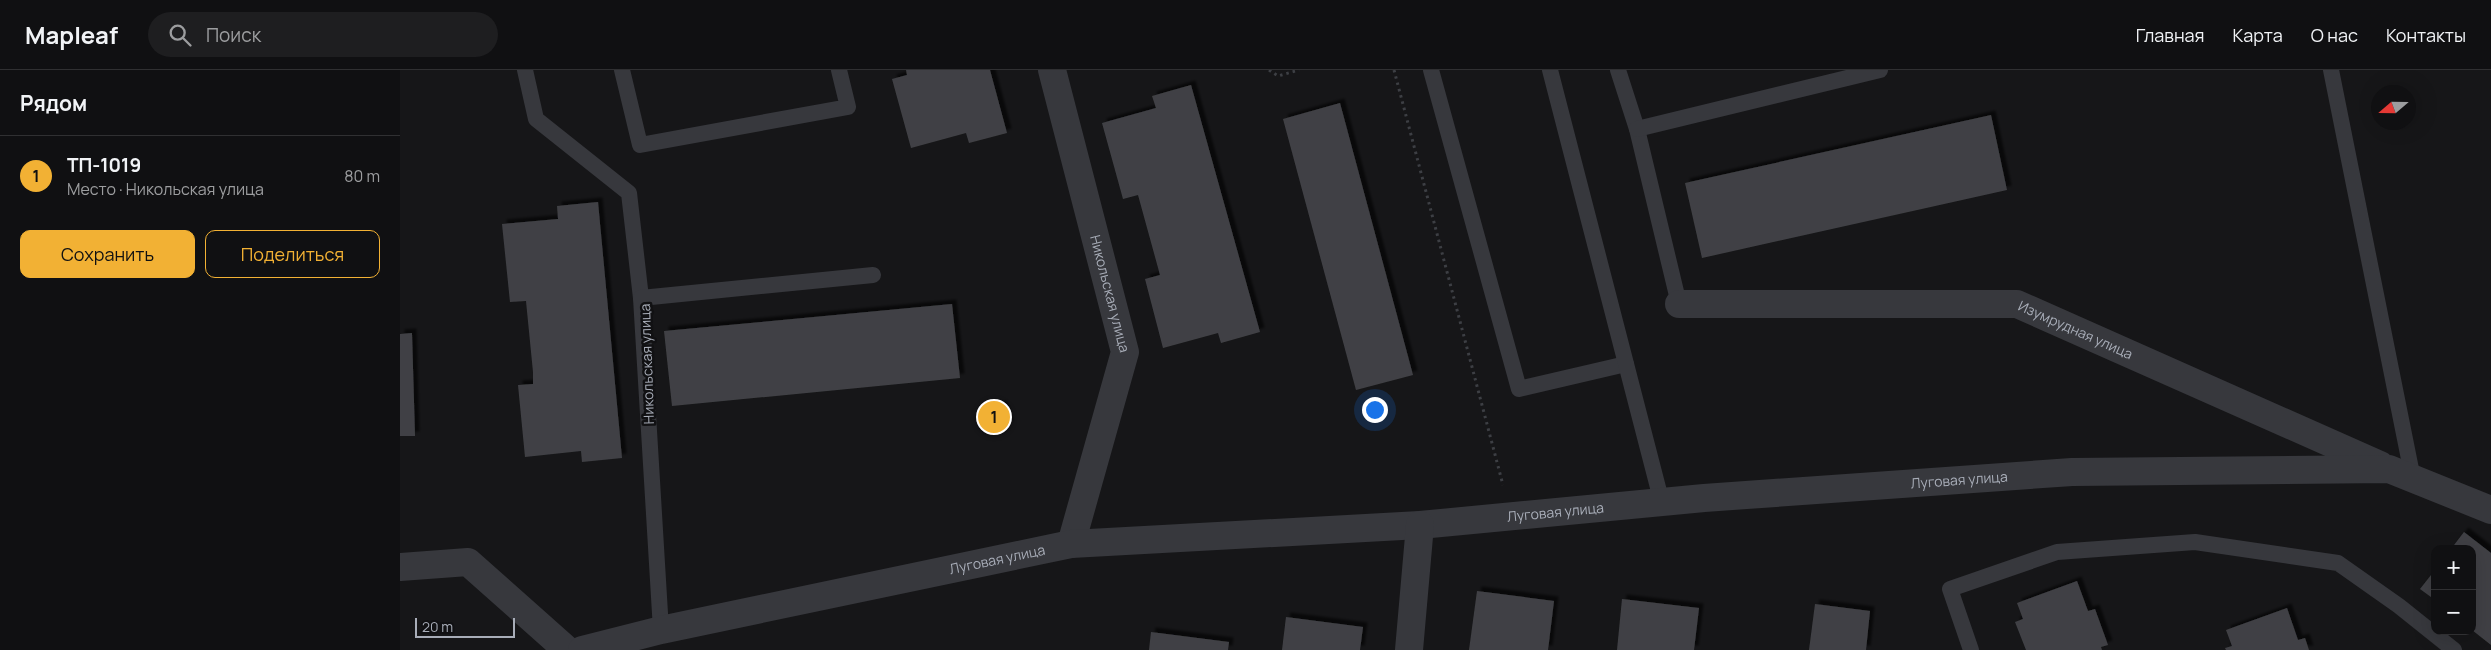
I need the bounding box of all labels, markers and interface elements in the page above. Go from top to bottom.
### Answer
search box [148,12,498,57]
text: Mapleaf [25,18,118,51]
icon: search [166,21,194,49]
text: Поиск [206,22,261,48]
text: Главная [2136,23,2205,47]
text: Карта [2233,23,2283,47]
text: О нас [2311,23,2358,47]
text: Контакты [2386,23,2466,47]
north arrow [2371,85,2416,130]
text: Рядом [20,89,87,117]
text: ТП-1019 [67,152,141,178]
text: 1 [32,165,40,187]
text: 80 m [344,165,380,187]
text: Место · Никольская улица [67,178,264,200]
button: Сохранить [20,230,195,278]
button: Поделиться [205,230,380,278]
street label: Никольская улица [1086,233,1135,354]
street label: Изумрудная улица [2015,296,2136,363]
street label: Никольская улица [635,303,658,425]
your location [1362,397,1388,423]
pin: 1 [978,398,1010,436]
street label: Луговая улица [1910,467,2008,492]
street label: Луговая улица [1506,498,1605,526]
street label: Луговая улица [948,540,1047,578]
map controls [2431,545,2476,635]
button: + [2431,545,2476,590]
button: − [2431,590,2476,635]
scale bar [415,615,515,638]
text: 20 m [422,617,453,636]

